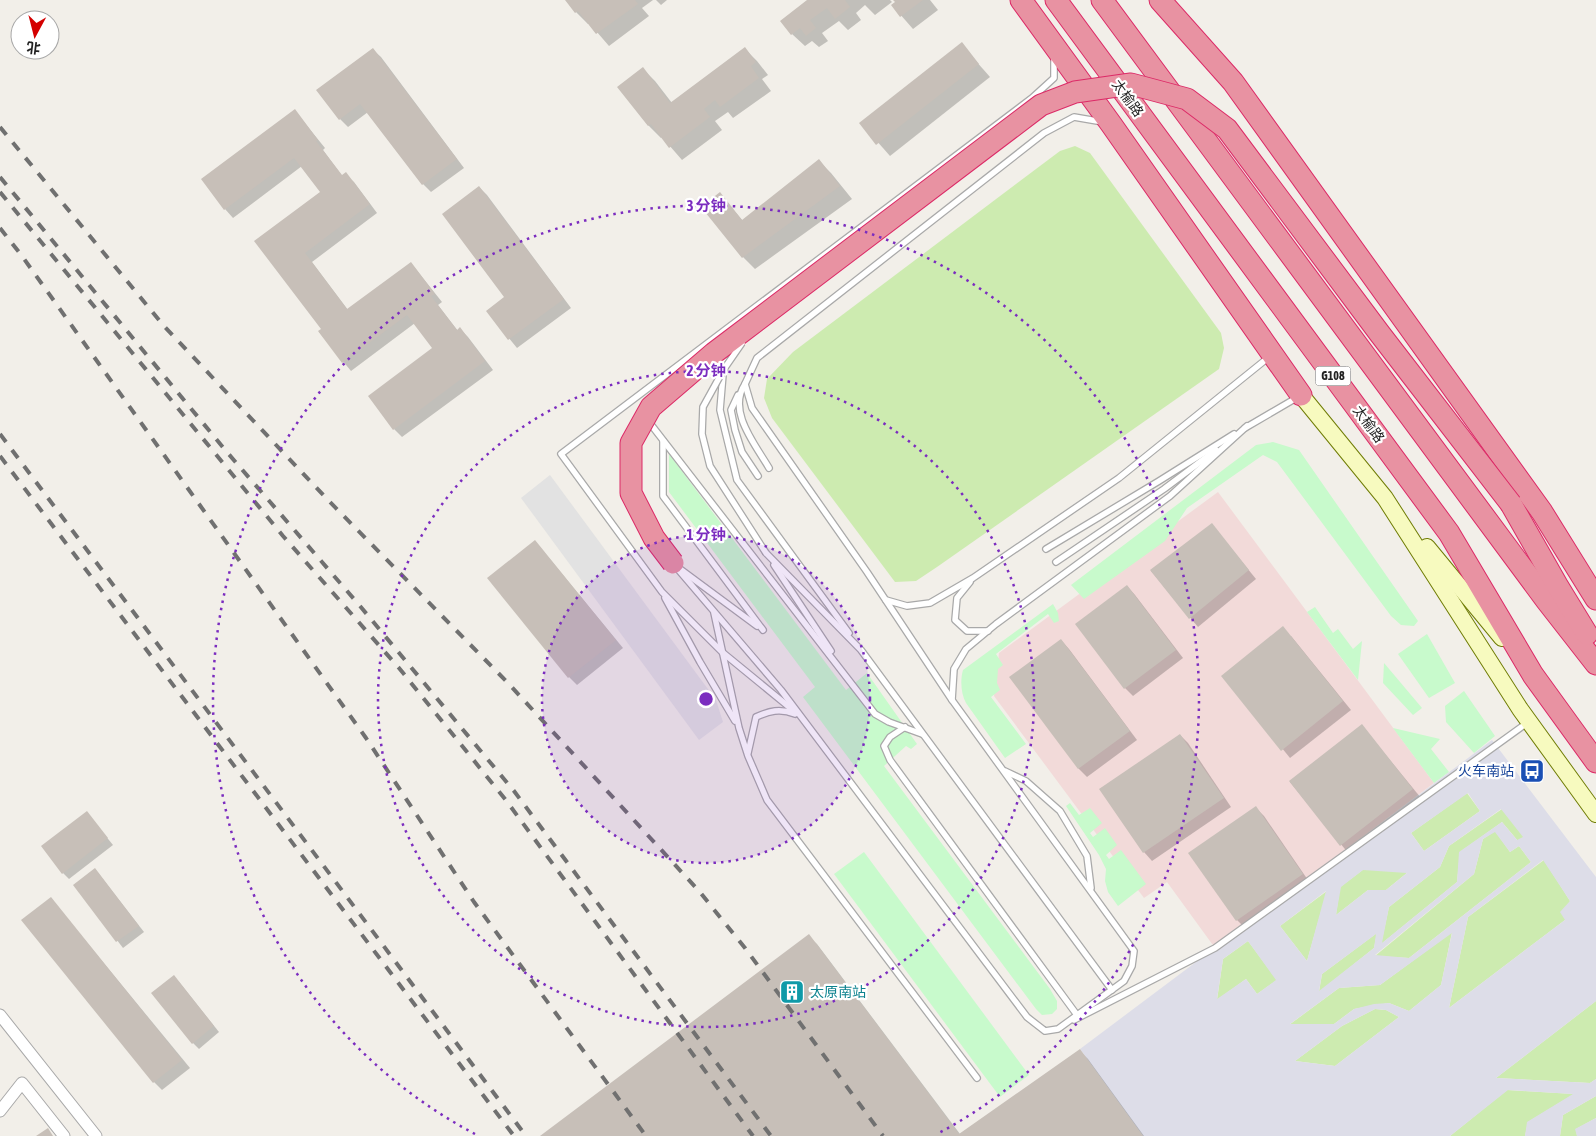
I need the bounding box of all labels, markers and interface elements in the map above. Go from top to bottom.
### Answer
north arrow [10,10,60,60]
text: 北 [25,39,41,57]
street label: 太榆路 [1109,76,1147,120]
text: 3 分钟 [686,197,726,214]
text: 2 分钟 [686,362,726,379]
road number: G108 [1316,366,1350,386]
street label: 太榆路 [1350,402,1388,446]
text: 1 分钟 [686,526,726,543]
centre of rings [697,690,715,708]
bus stop icon: 火车南站 [1519,758,1545,784]
place label: 火车南站 [1458,763,1514,779]
building icon: 太原南站 [779,979,805,1005]
place label: 太原南站 [810,984,866,1000]

